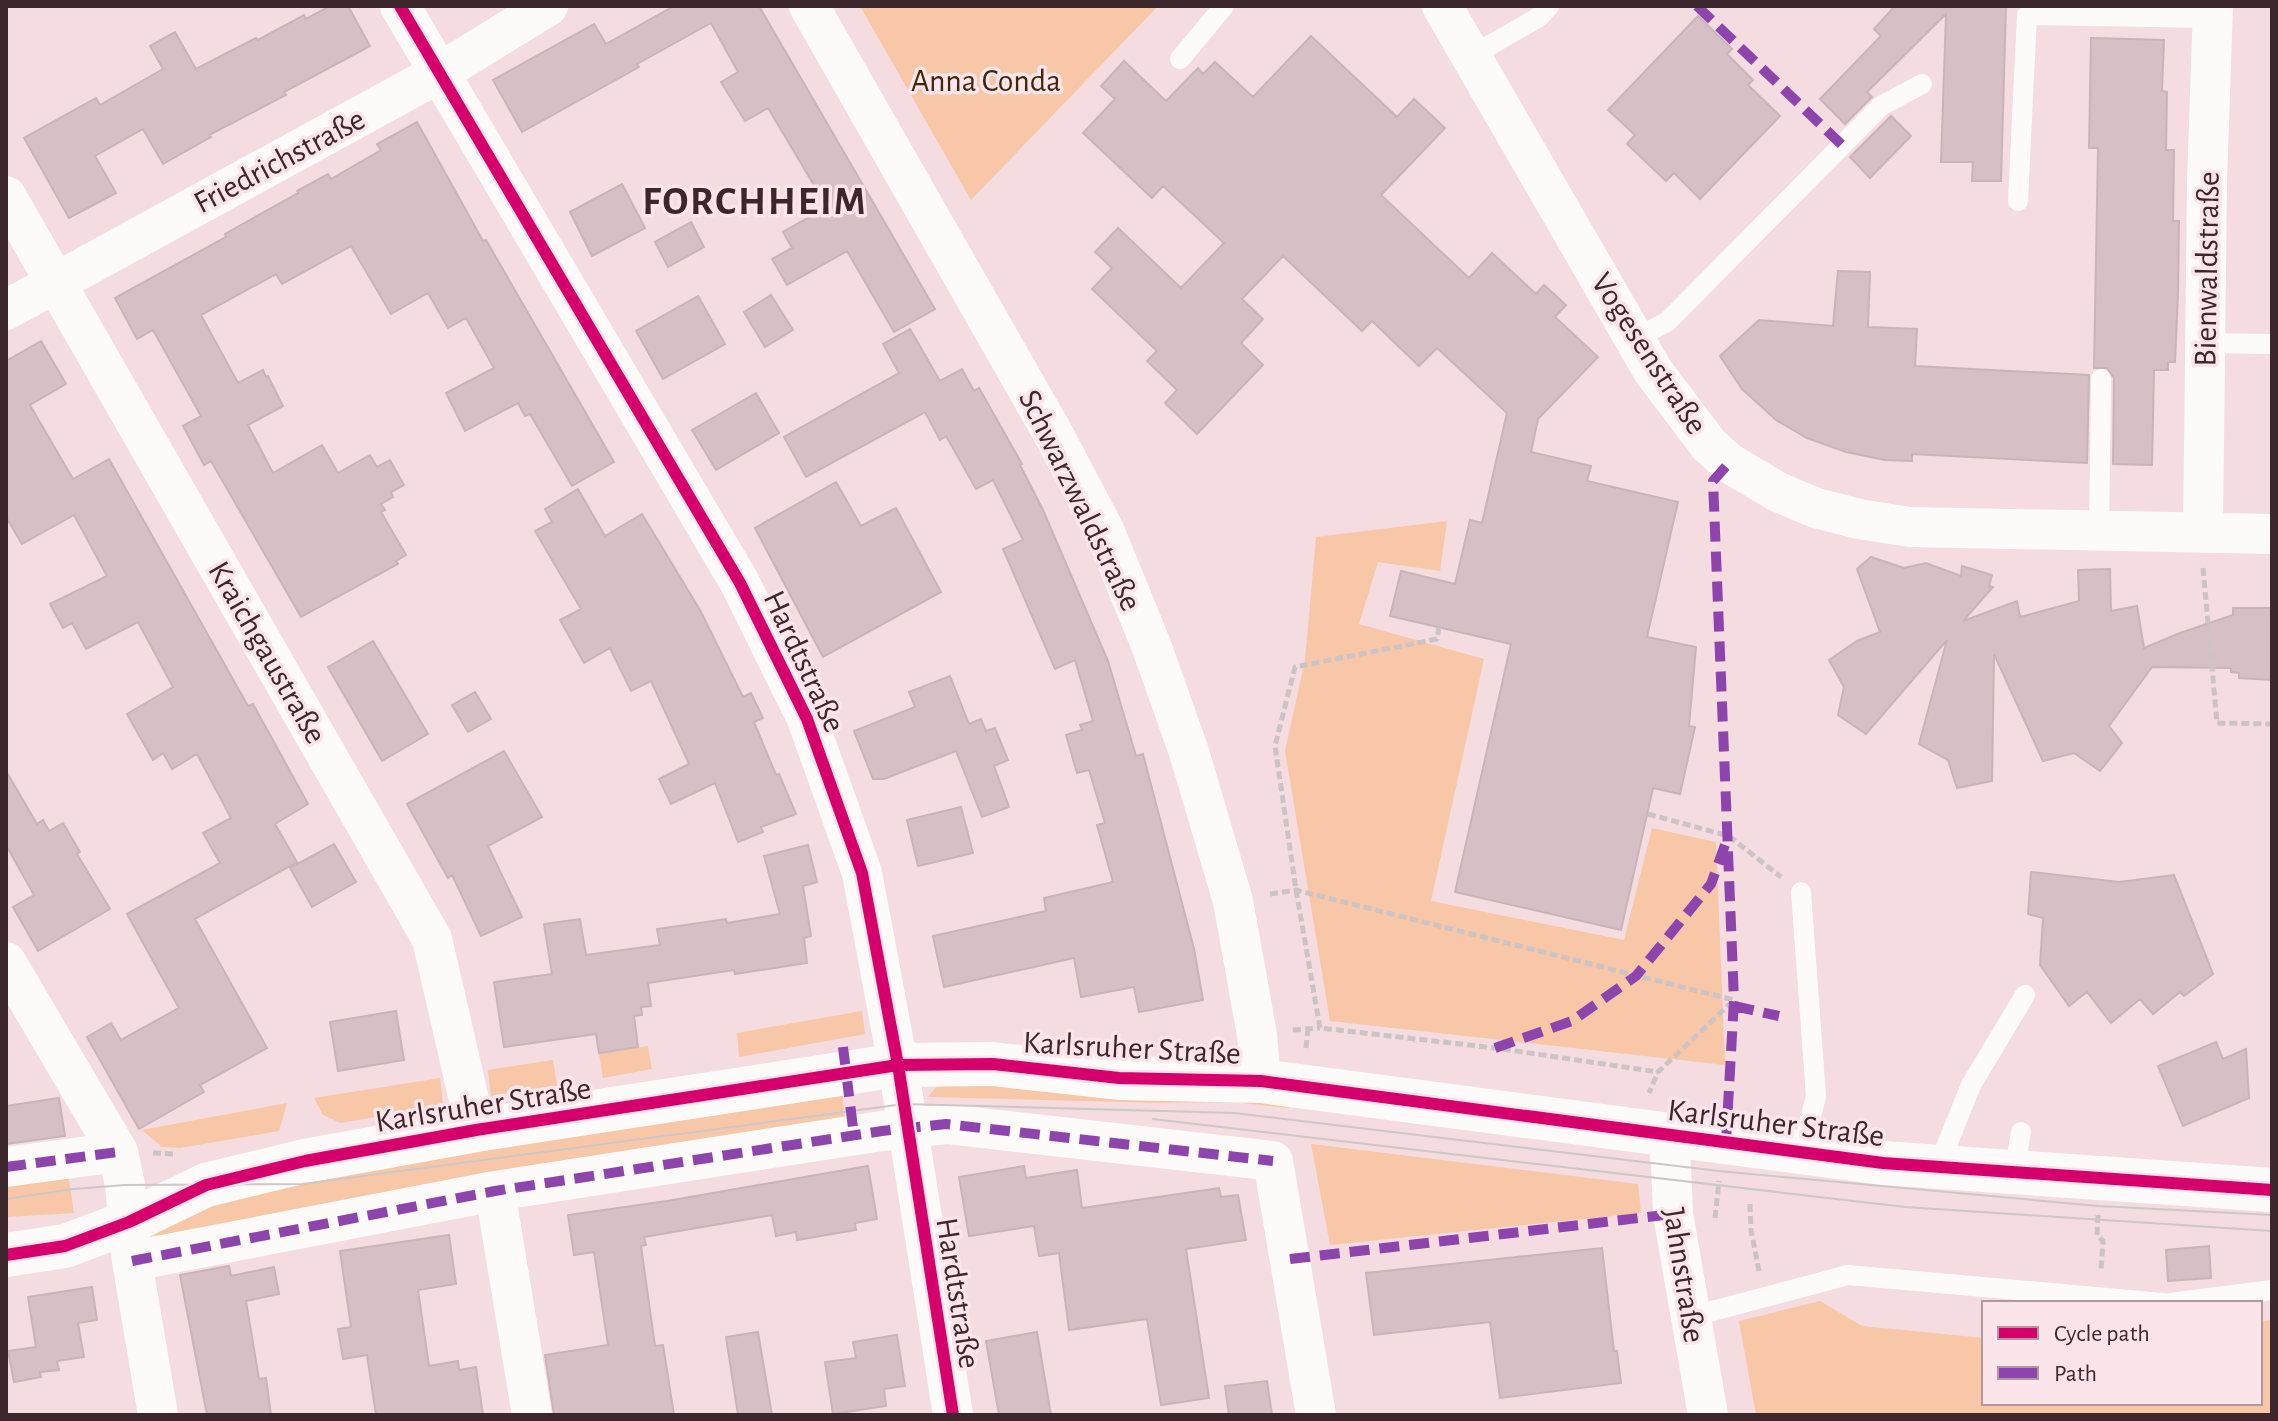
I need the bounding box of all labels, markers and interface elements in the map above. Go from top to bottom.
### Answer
park label: Anna Conda [911,65,1061,97]
street label: Friedrichstraße [189,103,370,219]
street label: Bienwaldstraße [2189,171,2225,367]
district label: FORCHHEIM [642,182,868,222]
street label: Vogesenstraße [1585,267,1713,440]
street label: Schwarzwaldstraße [1013,385,1147,616]
street label: Kraichgaustraße [202,556,332,749]
street label: Hardtstraße [757,586,851,737]
street label: Karlsruher Straße [1022,1026,1242,1070]
street label: Karlsruher Straße [373,1072,593,1138]
street label: Karlsruher Straße [1666,1094,1886,1152]
street label: Jahnstraße [1658,1205,1710,1345]
street label: Hardtstraße [930,1216,986,1371]
legend [1982,1301,2262,1405]
text: Cycle path [2054,1322,2150,1346]
text: Path [2054,1362,2097,1386]

